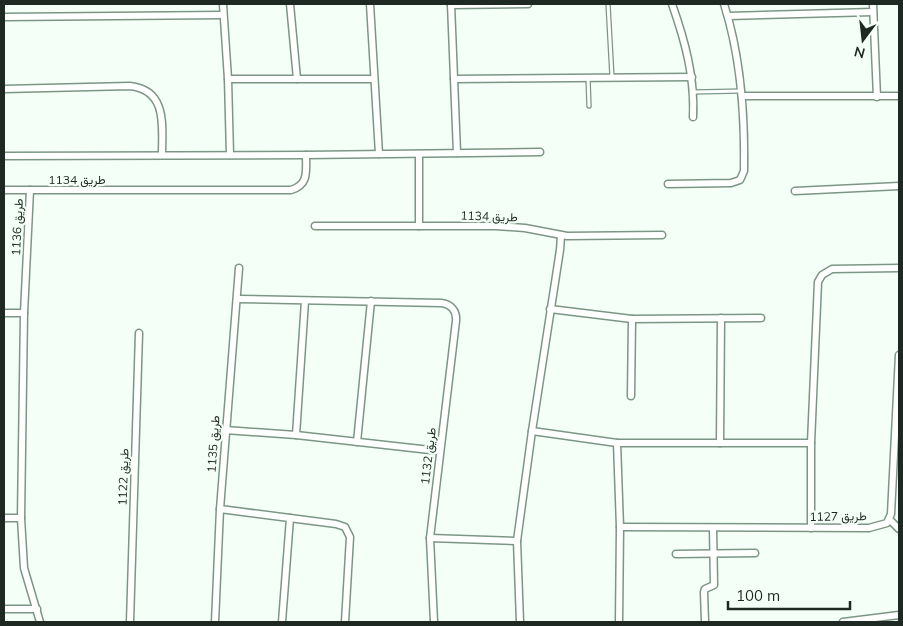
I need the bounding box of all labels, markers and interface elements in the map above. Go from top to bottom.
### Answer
north arrow [838,15,888,65]
text: N [852,42,867,63]
street label: طريق 1134 [48,172,106,188]
street label: طريق 1136 [8,198,27,256]
street label: طريق 1134 [460,208,518,226]
street label: طريق 1135 [204,415,223,473]
street label: طريق 1132 [417,426,440,486]
street label: طريق 1122 [115,448,133,506]
street label: طريق 1127 [809,508,867,525]
scale bar [728,578,850,610]
text: 100 m [736,586,780,605]

